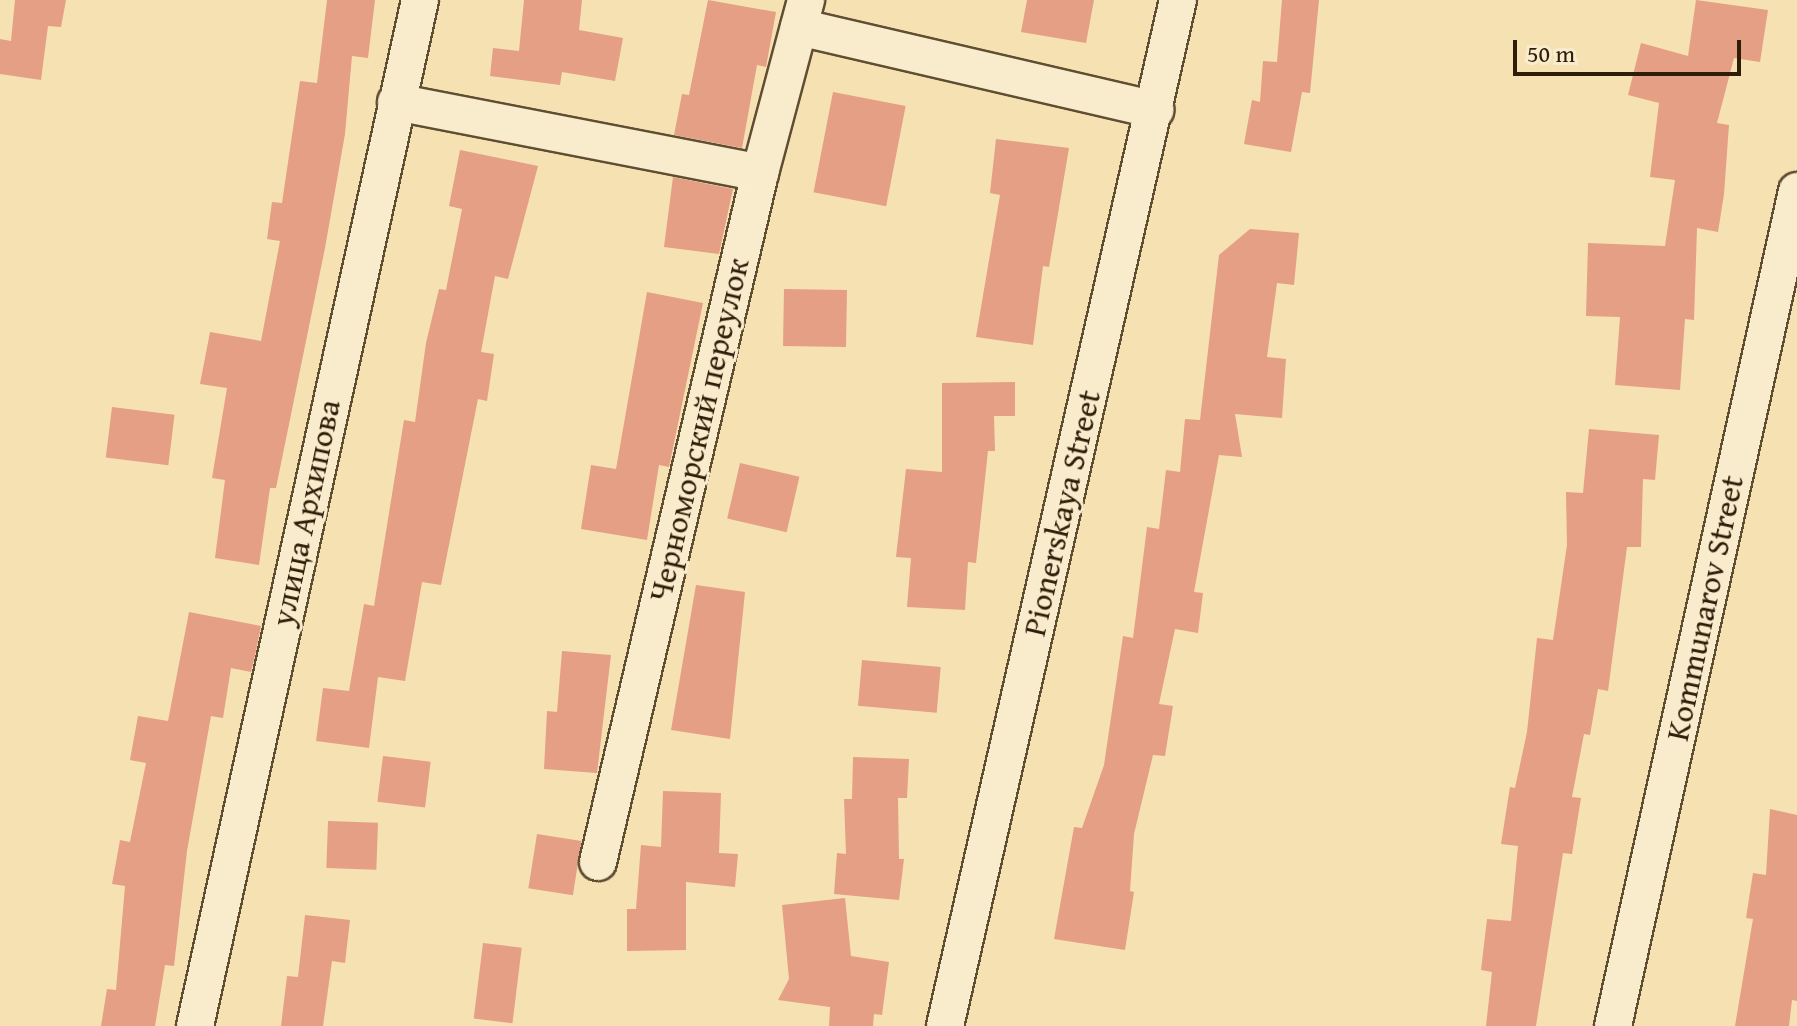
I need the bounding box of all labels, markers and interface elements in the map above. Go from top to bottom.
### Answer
scale bar [1517,24,1745,74]
text: 50 m [1527,36,1575,71]
street label: Черноморский переулок [641,254,757,606]
street label: Pionerskaya Street [1015,386,1109,640]
street label: улица Архипова [263,396,349,630]
street label: Kommunarov Street [1658,472,1752,744]

